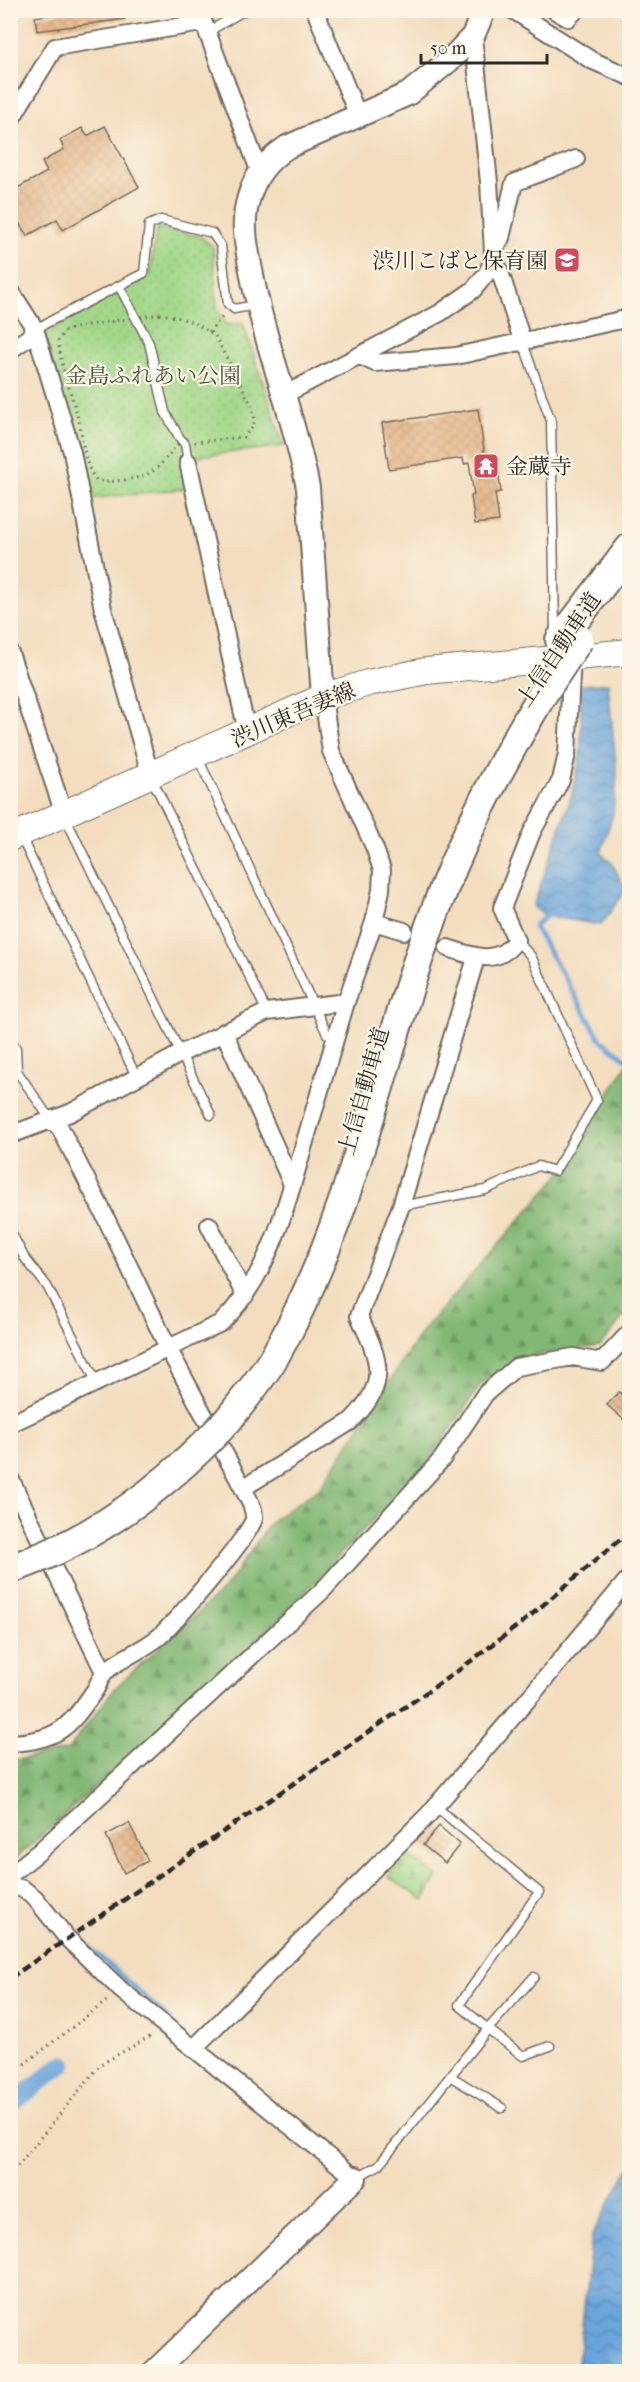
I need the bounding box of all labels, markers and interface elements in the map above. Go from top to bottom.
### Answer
scale bar [421,27,547,65]
text: 50 m [430,38,467,59]
school or university icon: 渋川こばと保育園 [552,245,582,275]
place label: 渋川こばと保育園 [372,248,548,274]
park label: 金島ふれあい公園 [65,363,241,389]
temple icon: 金蔵寺 [471,451,501,481]
place label: 金蔵寺 [506,454,572,480]
street label: 上信自動車道 [511,588,607,712]
street label: 渋川東吾妻線 [228,677,359,753]
street label: 上信自動車道 [333,1024,395,1158]

